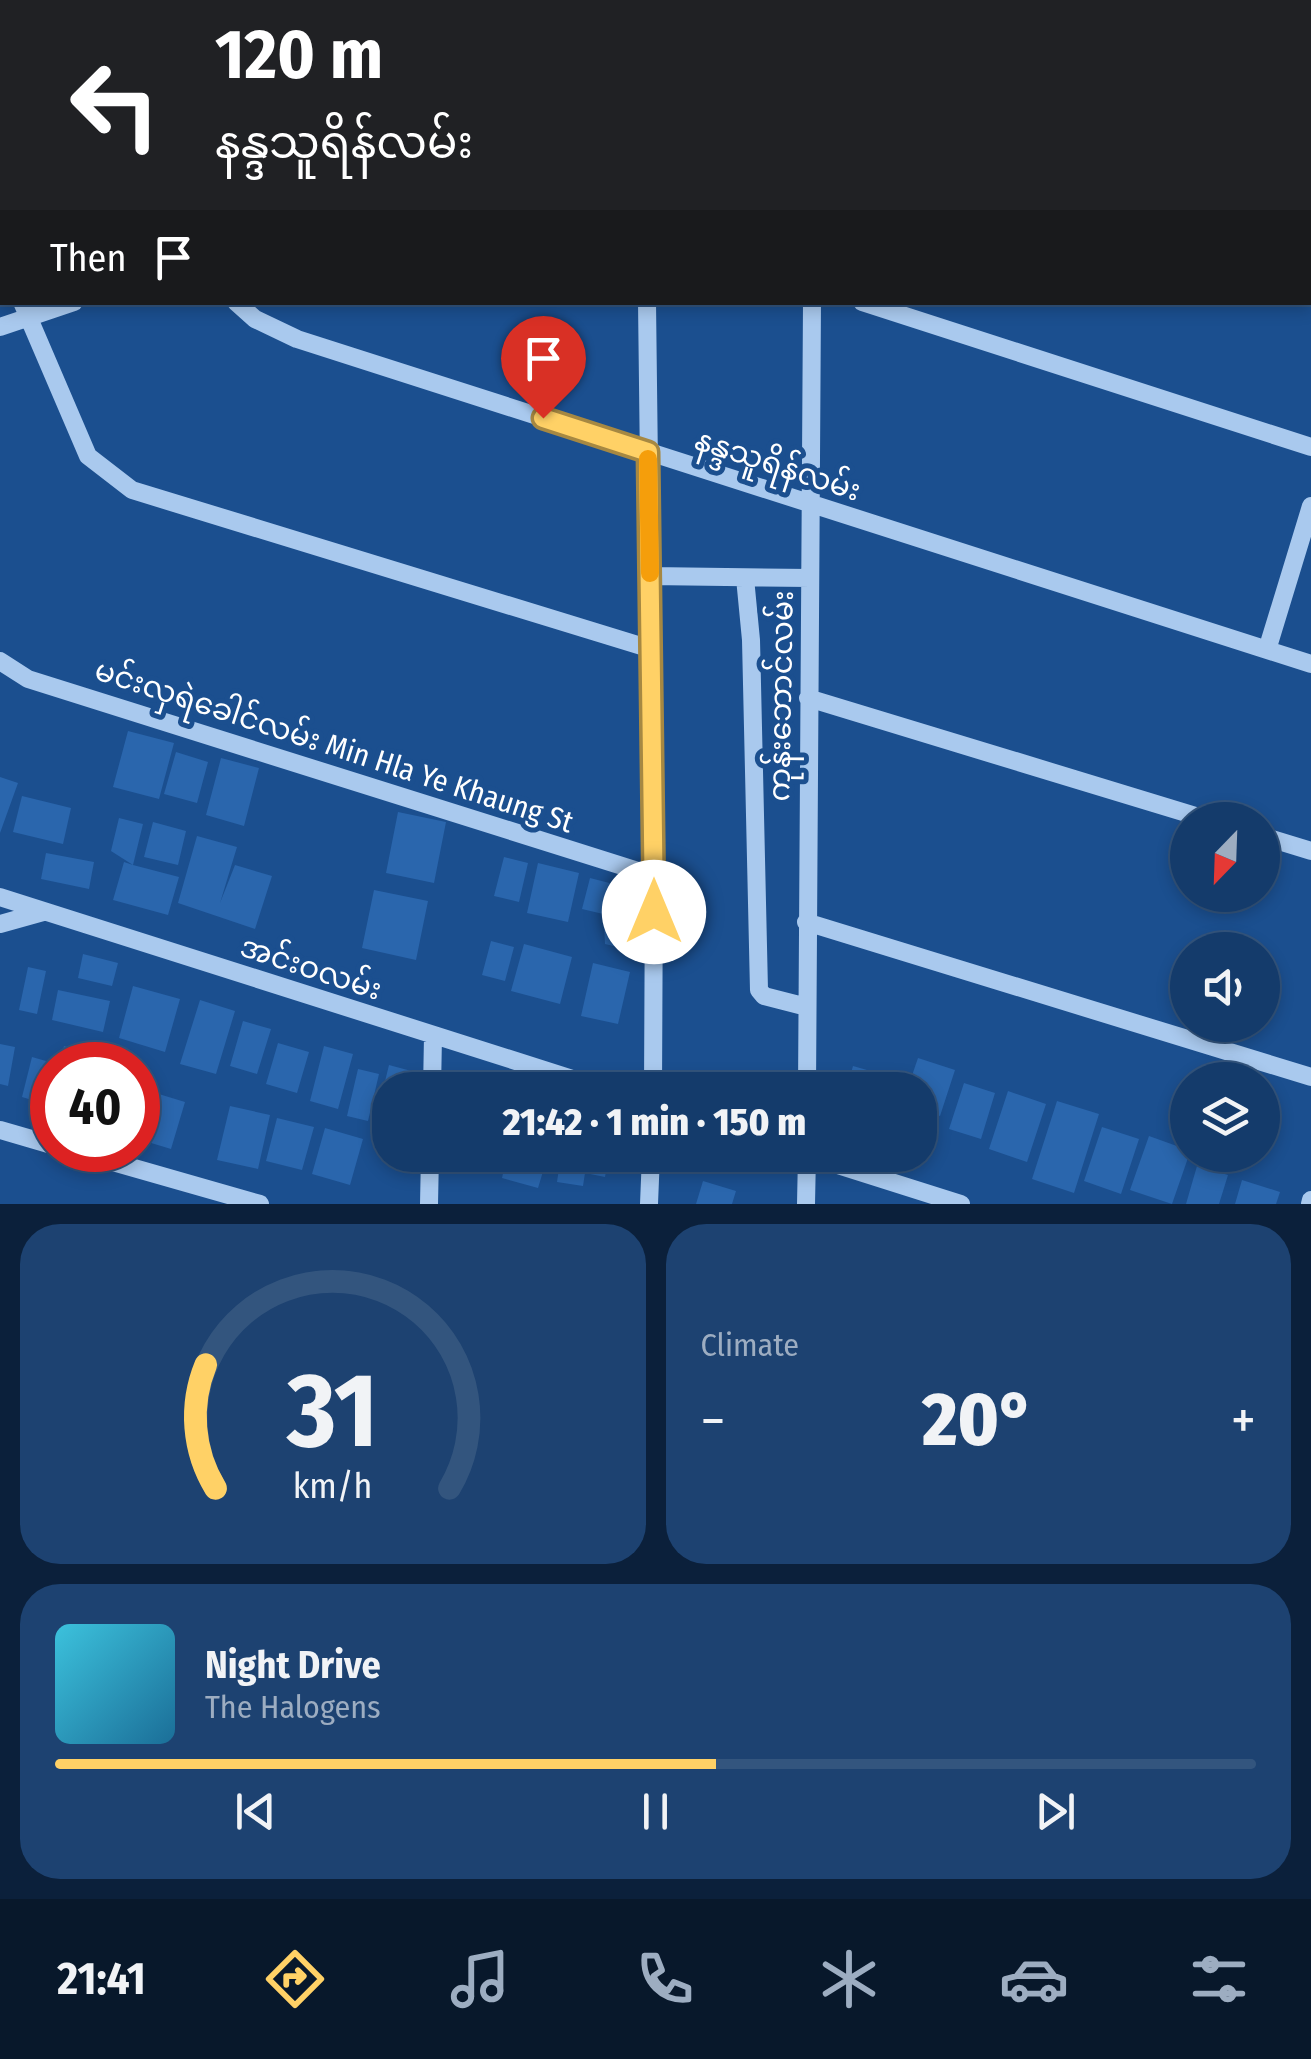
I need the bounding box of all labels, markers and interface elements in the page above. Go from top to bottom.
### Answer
text: 120 m [215,13,383,97]
icon: left [50,40,180,170]
text: နန္ဒသူရိန်လမ်း [215,116,473,170]
icon: arrive [146,230,201,285]
text: Then [50,235,126,281]
pin [501,316,586,419]
icon: arrive [516,331,571,386]
street label: နန္ဒသူရိန်လမ်း [688,417,867,516]
street label: ကုန်းဘောင်လမ်း [757,590,808,802]
street label: မင်းလှရဲခေါင်လမ်း Min Hla Ye Khaung St [88,648,579,847]
north arrow [1170,802,1280,912]
map controls [1170,802,1280,1172]
position arrow [602,860,706,964]
street label: အင်းဝလမ်း [236,924,388,1008]
button: sound [1170,932,1280,1042]
speed limit sign: 40 [30,1042,160,1172]
button: layers [1170,1062,1280,1172]
text: 21:42 · 1 min · 150 m [503,1099,806,1145]
text: Climate [701,1326,799,1364]
text: 31 [286,1349,378,1474]
text: 20° [922,1375,1034,1465]
text: − [701,1388,725,1454]
text: + [1231,1388,1256,1454]
text: km/h [293,1465,373,1507]
text: Night Drive [205,1642,381,1688]
text: The Halogens [205,1688,381,1726]
icon: previous [228,1784,283,1839]
icon: pause [628,1784,683,1839]
icon: next [1028,1784,1083,1839]
icon: directions [260,1944,330,2014]
icon: music [445,1944,515,2014]
icon: phone [630,1944,700,2014]
icon: climate [814,1944,884,2014]
icon: car [999,1944,1069,2014]
icon: filters [1184,1944,1254,2014]
text: 21:41 [57,1952,146,2006]

